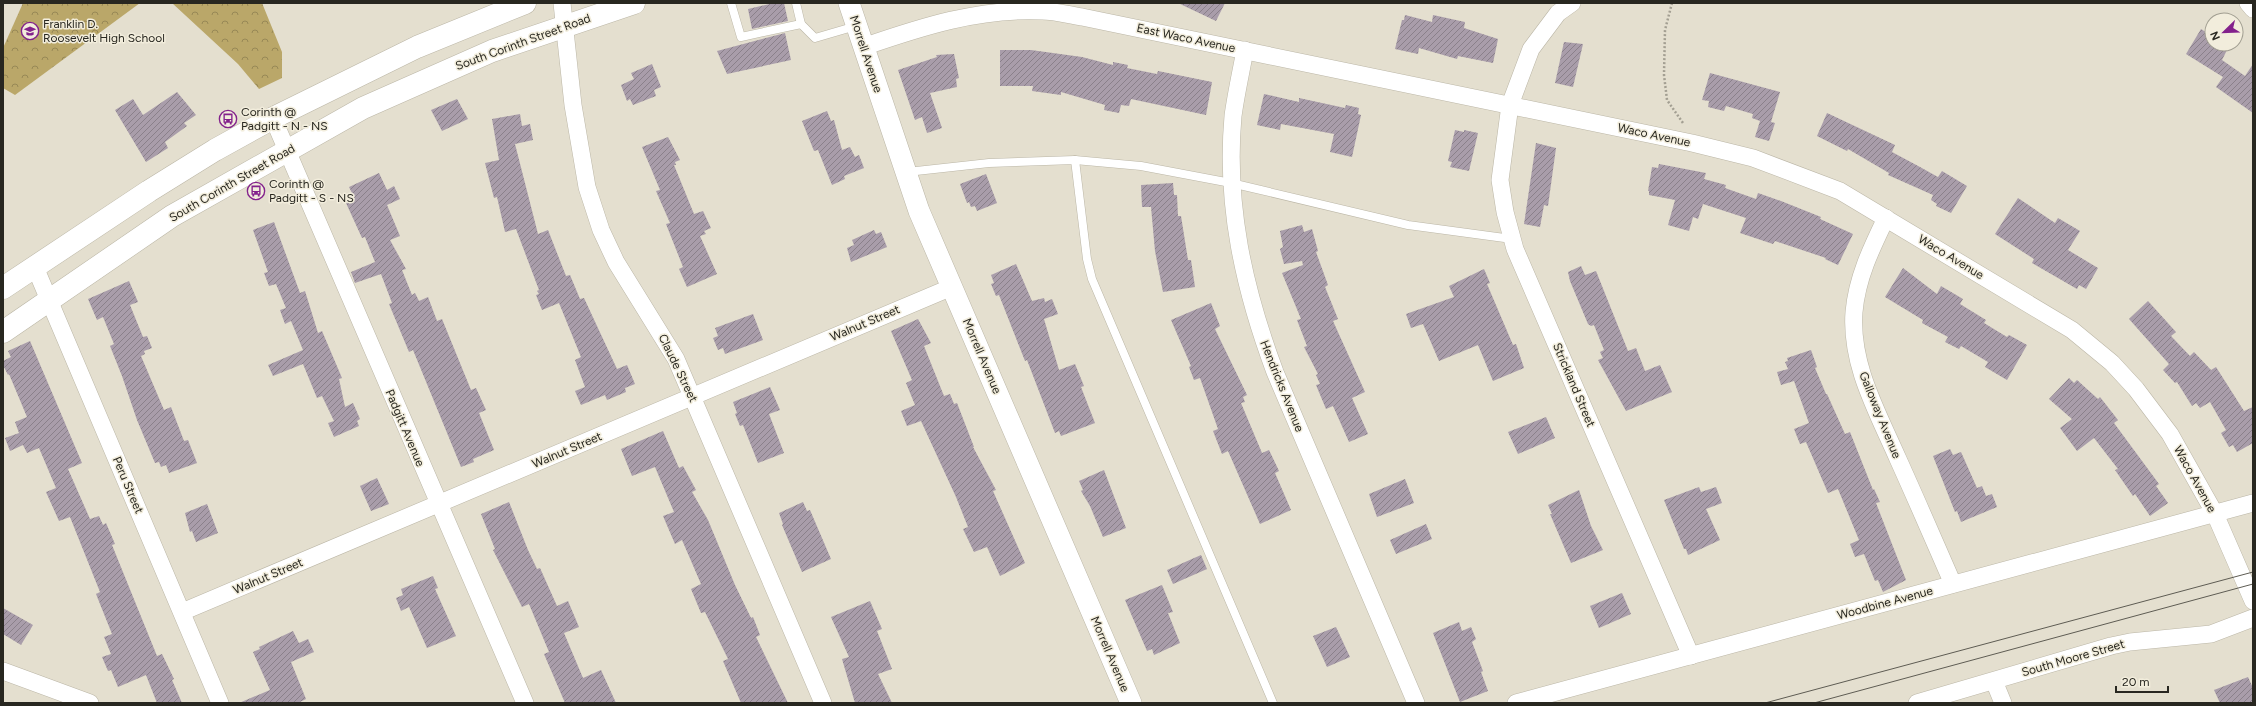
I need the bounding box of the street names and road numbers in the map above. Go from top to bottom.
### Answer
street label: South Corinth Street Road [454,11,592,73]
street label: Morrell Avenue [847,14,885,95]
street label: East Waco Avenue [1135,21,1237,55]
street label: Waco Avenue [1616,120,1692,150]
street label: South Corinth Street Road [167,141,297,225]
street label: Waco Avenue [1916,232,1987,282]
street label: Walnut Street [828,302,902,344]
street label: Morrell Avenue [960,316,1004,396]
street label: Claude Street [655,332,701,405]
street label: Hendricks Avenue [1257,338,1307,434]
street label: Strickland Street [1550,341,1598,430]
street label: Galloway Avenue [1856,370,1904,461]
street label: Padgitt Avenue [382,387,428,469]
street label: Walnut Street [530,429,604,471]
street label: Waco Avenue [2171,443,2219,515]
street label: Peru Street [110,454,146,516]
street label: Walnut Street [231,555,305,597]
street label: Woodbine Avenue [1836,583,1935,623]
street label: Morrell Avenue [1088,614,1132,694]
street label: South Moore Street [2020,636,2127,679]

